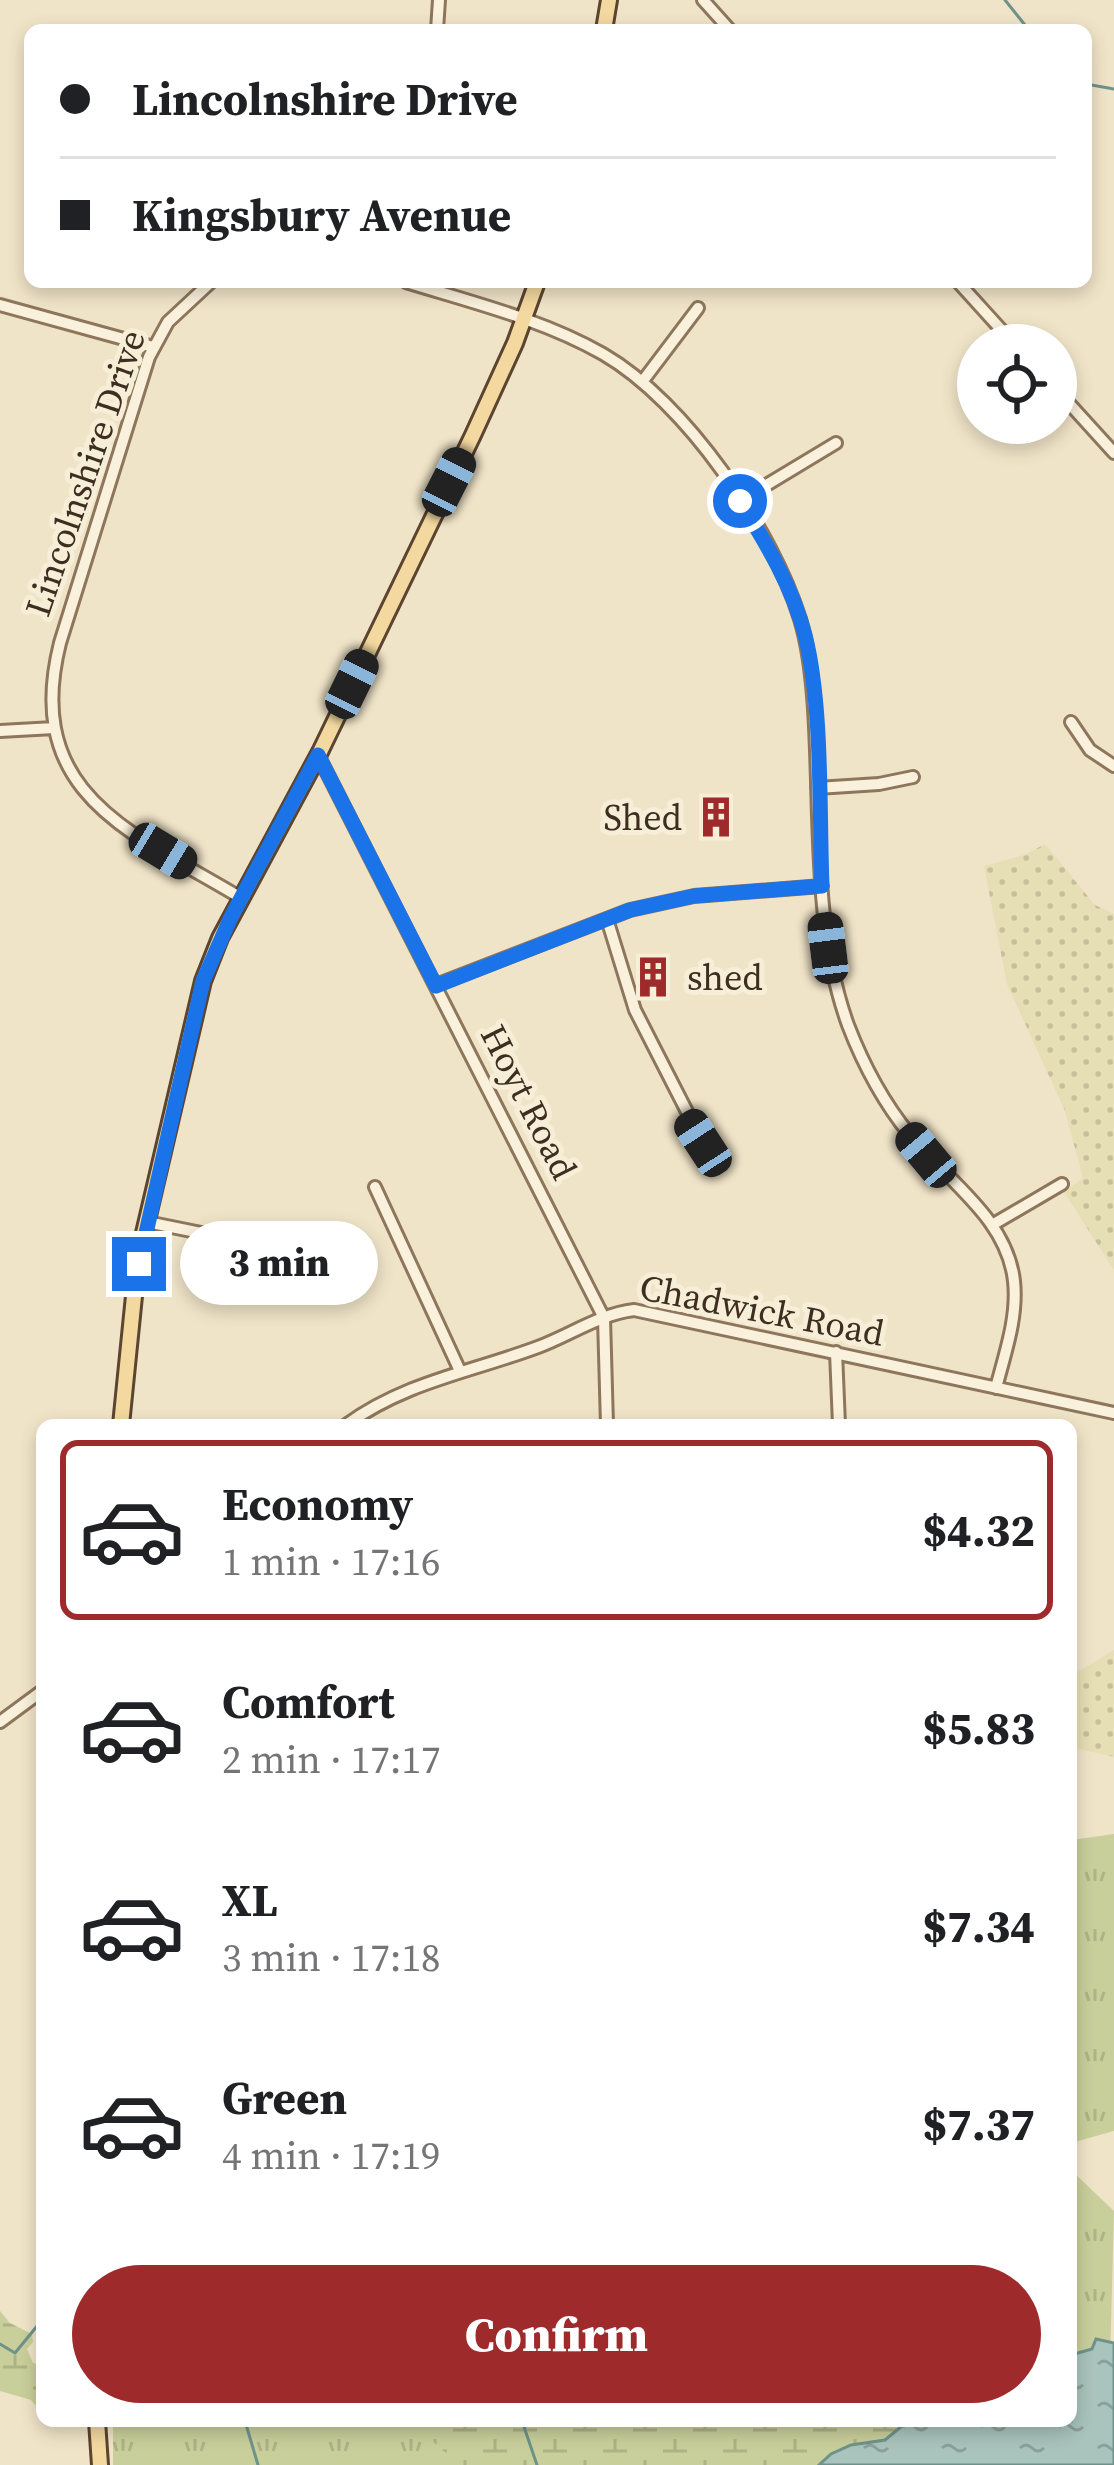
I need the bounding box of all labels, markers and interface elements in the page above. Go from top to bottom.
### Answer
text: Lincolnshire Drive [132,68,518,130]
text: Kingsbury Avenue [132,184,511,246]
street label: Lincolnshire Drive [13,323,157,623]
map controls [957,324,1077,444]
button: locate [957,324,1077,444]
car [417,442,481,522]
route start [713,474,767,528]
car [320,644,384,724]
place label: Shed [604,793,682,842]
building icon: Shed [693,794,739,840]
car [123,817,203,885]
car [806,910,850,986]
place label: shed [687,953,763,1002]
building icon: shed [630,954,676,1000]
street label: Hoyt Road [469,1016,589,1188]
car [668,1103,738,1183]
car [889,1116,963,1194]
callout: 3 min [181,1222,379,1306]
text: 3 min [228,1236,330,1289]
route end [112,1237,166,1291]
street label: Chadwick Road [636,1262,888,1358]
text: Economy [222,1473,413,1535]
icon: car [78,1476,186,1584]
text: $4.32 [922,1499,1035,1561]
text: 1 min · 17:16 [222,1535,441,1588]
text: Comfort [222,1671,395,1733]
icon: car [78,1674,186,1782]
text: $5.83 [922,1697,1035,1759]
text: 2 min · 17:17 [222,1733,441,1786]
text: XL [222,1869,278,1931]
icon: car [78,1872,186,1980]
text: $7.34 [922,1895,1035,1957]
text: 3 min · 17:18 [222,1931,441,1984]
text: Green [222,2067,347,2129]
icon: car [78,2070,186,2178]
text: $7.37 [922,2093,1035,2155]
text: 4 min · 17:19 [222,2129,441,2182]
button: Confirm [72,2265,1041,2403]

